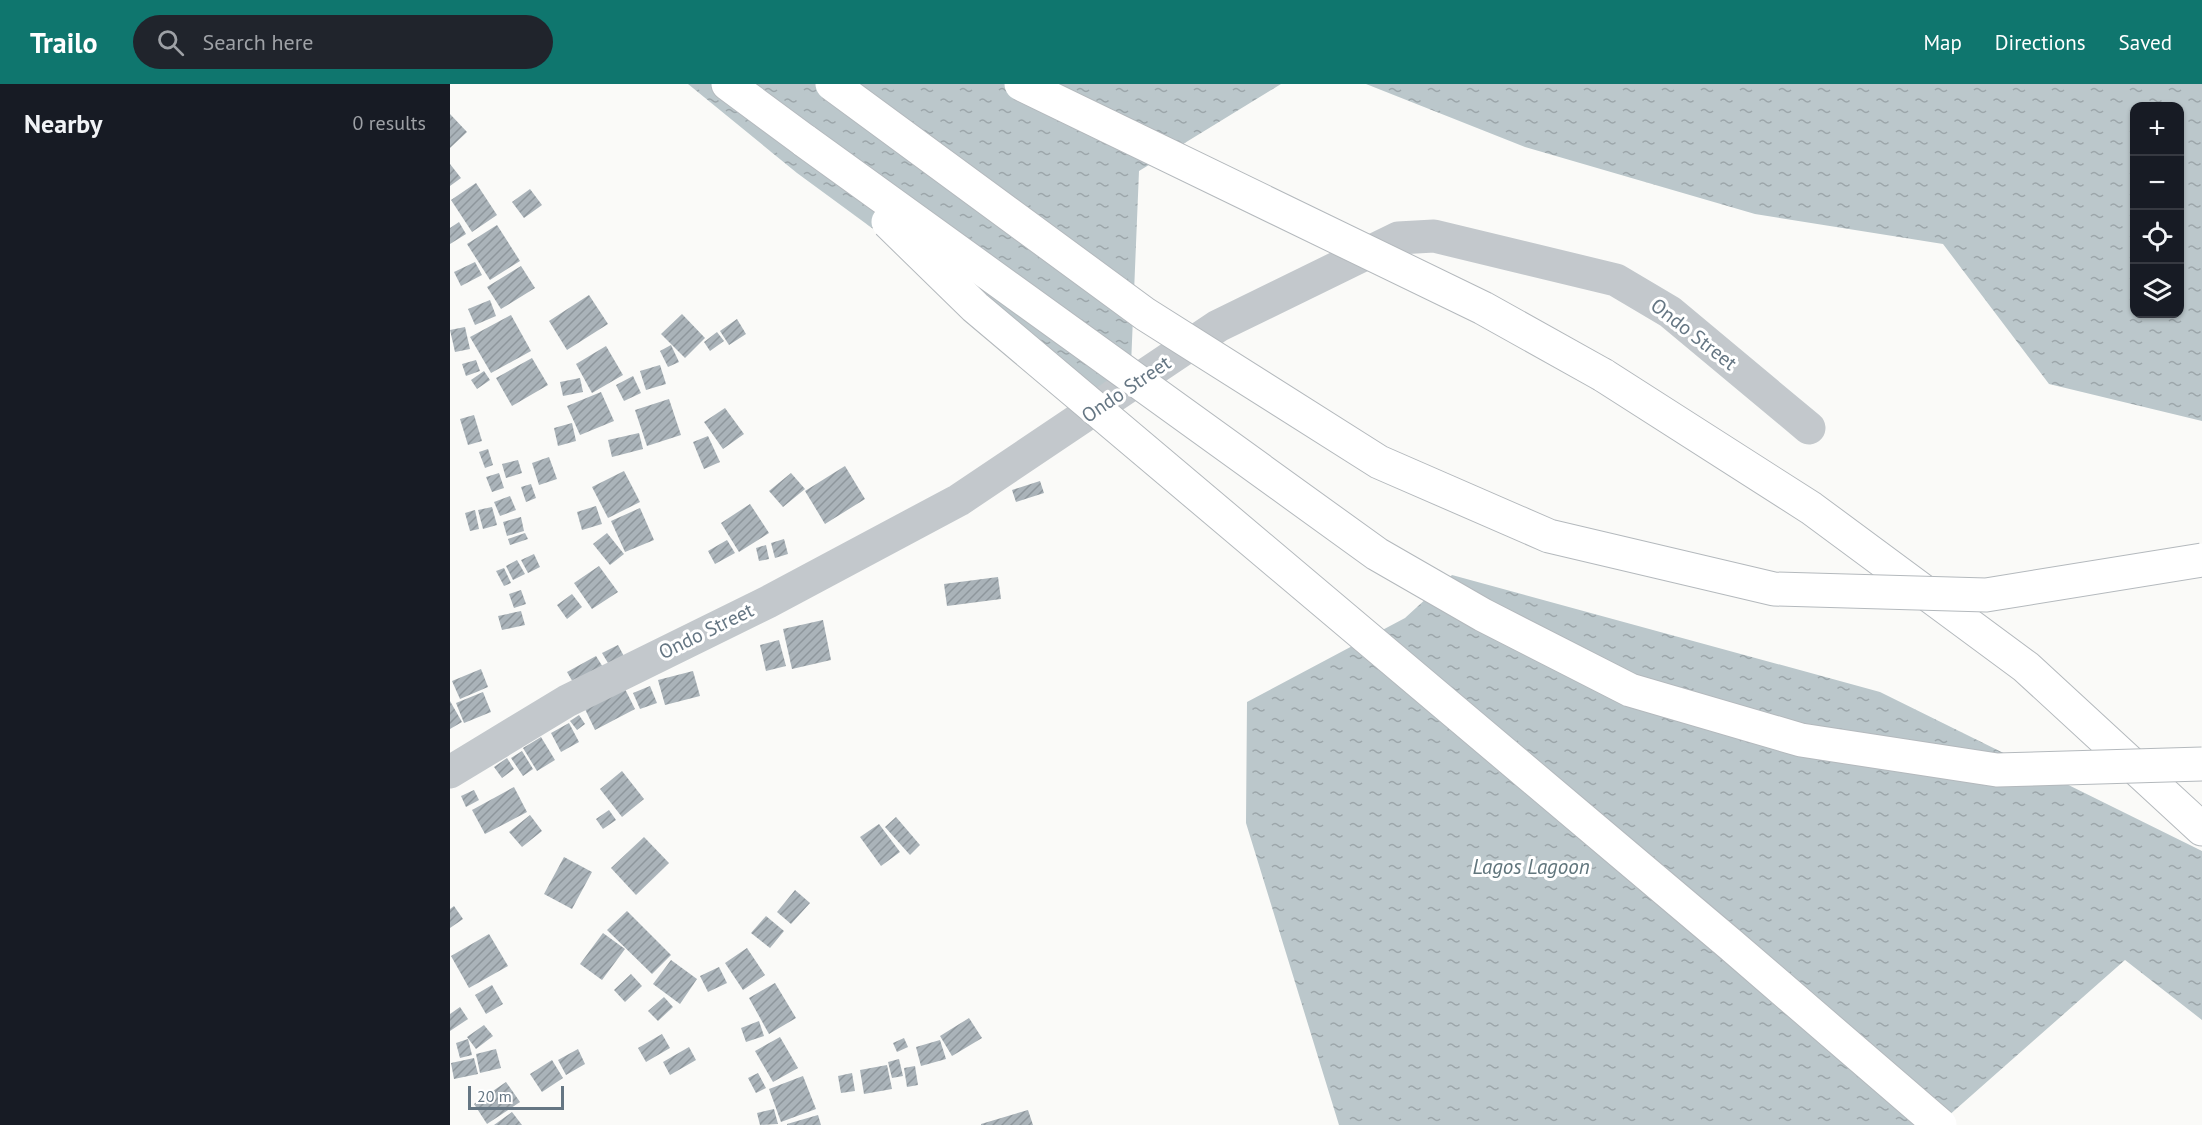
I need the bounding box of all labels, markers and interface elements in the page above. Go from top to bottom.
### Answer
search box [133,15,553,69]
text: Trailo [30,24,97,61]
icon: search [154,26,187,59]
text: Search here [202,28,313,56]
text: Map [1923,29,1962,56]
text: Directions [1995,29,2086,56]
text: Saved [2119,29,2172,56]
map controls [2130,102,2184,318]
button: + [2130,102,2184,156]
text: Nearby [24,107,102,140]
text: 0 results [353,110,426,136]
button: − [2130,156,2184,210]
button: locate [2130,210,2184,264]
button: layers [2130,264,2184,318]
street label: Ondo Street [1646,292,1743,376]
street label: Ondo Street [1076,349,1176,428]
street label: Ondo Street [654,597,758,665]
water label: Lagos Lagoon [1472,853,1590,880]
scale bar [468,1083,564,1110]
text: 20 m [477,1086,512,1106]

